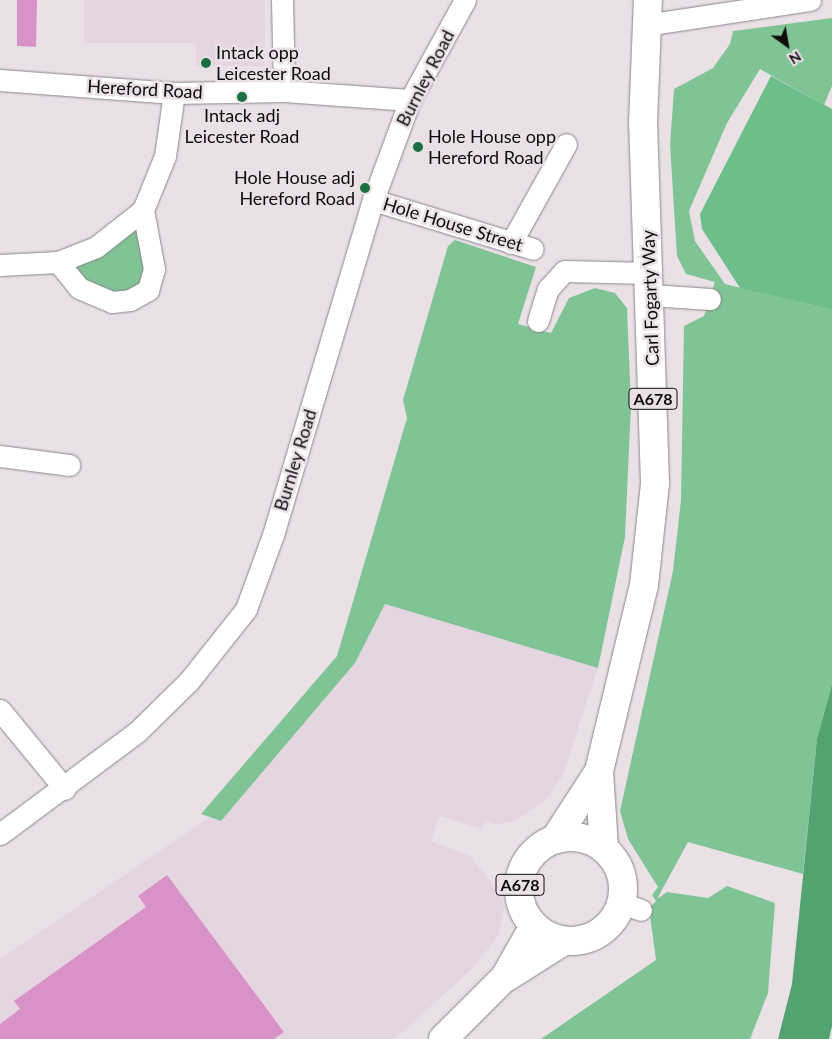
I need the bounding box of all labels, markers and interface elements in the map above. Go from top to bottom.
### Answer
north arrow [762,20,812,70]
street label: Burnley Road [391,26,459,130]
place label: Intack opp Leicester Road [216,42,331,84]
text: N [786,48,804,68]
marker: Intack opp Leicester Road [200,57,212,69]
street label: Hereford Road [87,75,203,103]
marker: Intack adj Leicester Road [236,91,248,103]
place label: Intack adj Leicester Road [184,105,300,148]
place label: Hole House opp Hereford Road [428,126,556,168]
marker: Hole House opp Hereford Road [412,141,424,153]
place label: Hole House adj Hereford Road [234,167,355,210]
marker: Hole House adj Hereford Road [359,182,371,194]
street label: Hole House Street [380,192,526,256]
street label: Carl Fogarty Way [637,229,663,367]
road number: A678 [628,386,678,412]
street label: Burnley Road [269,406,321,514]
road number: A678 [495,872,545,898]

